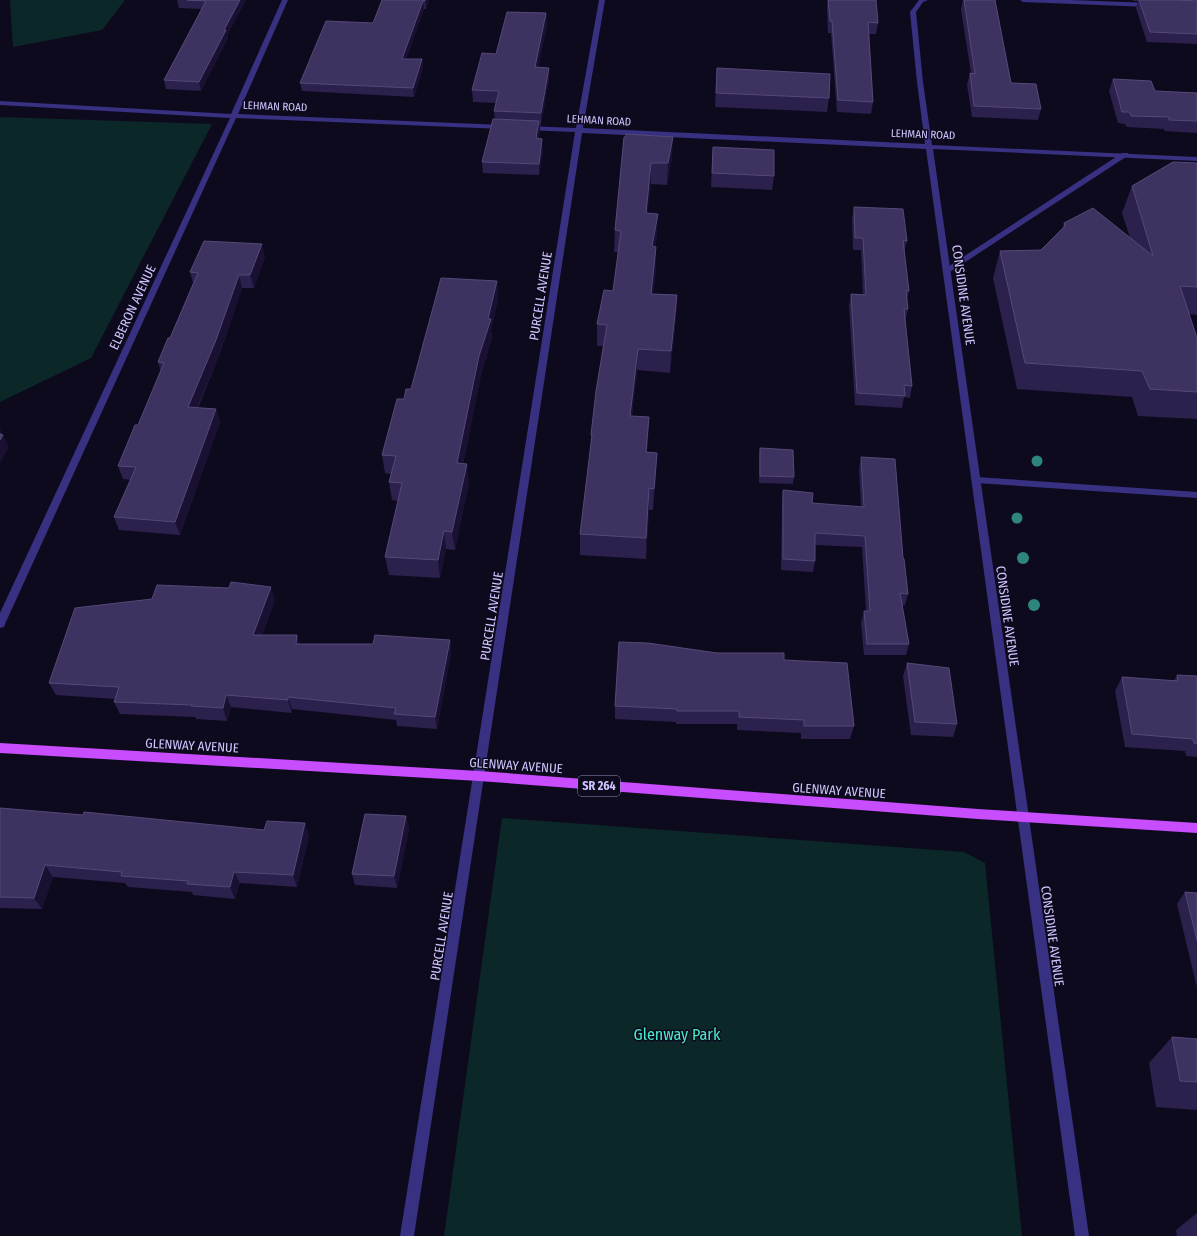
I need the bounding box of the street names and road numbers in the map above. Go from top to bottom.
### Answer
street label: LEHMAN ROAD [243,99,307,114]
street label: LEHMAN ROAD [566,112,631,129]
street label: LEHMAN ROAD [891,127,955,142]
street label: CONSIDINE AVENUE [949,244,978,346]
street label: PURCELL AVENUE [526,251,555,342]
street label: ELBERON AVENUE [106,262,159,352]
street label: CONSIDINE AVENUE [993,565,1022,667]
street label: PURCELL AVENUE [477,571,506,662]
street label: GLENWAY AVENUE [145,736,239,755]
street label: GLENWAY AVENUE [469,755,563,776]
road number: SR 264 [578,776,620,796]
street label: GLENWAY AVENUE [792,780,886,801]
street label: CONSIDINE AVENUE [1038,885,1067,987]
street label: PURCELL AVENUE [427,891,456,982]

